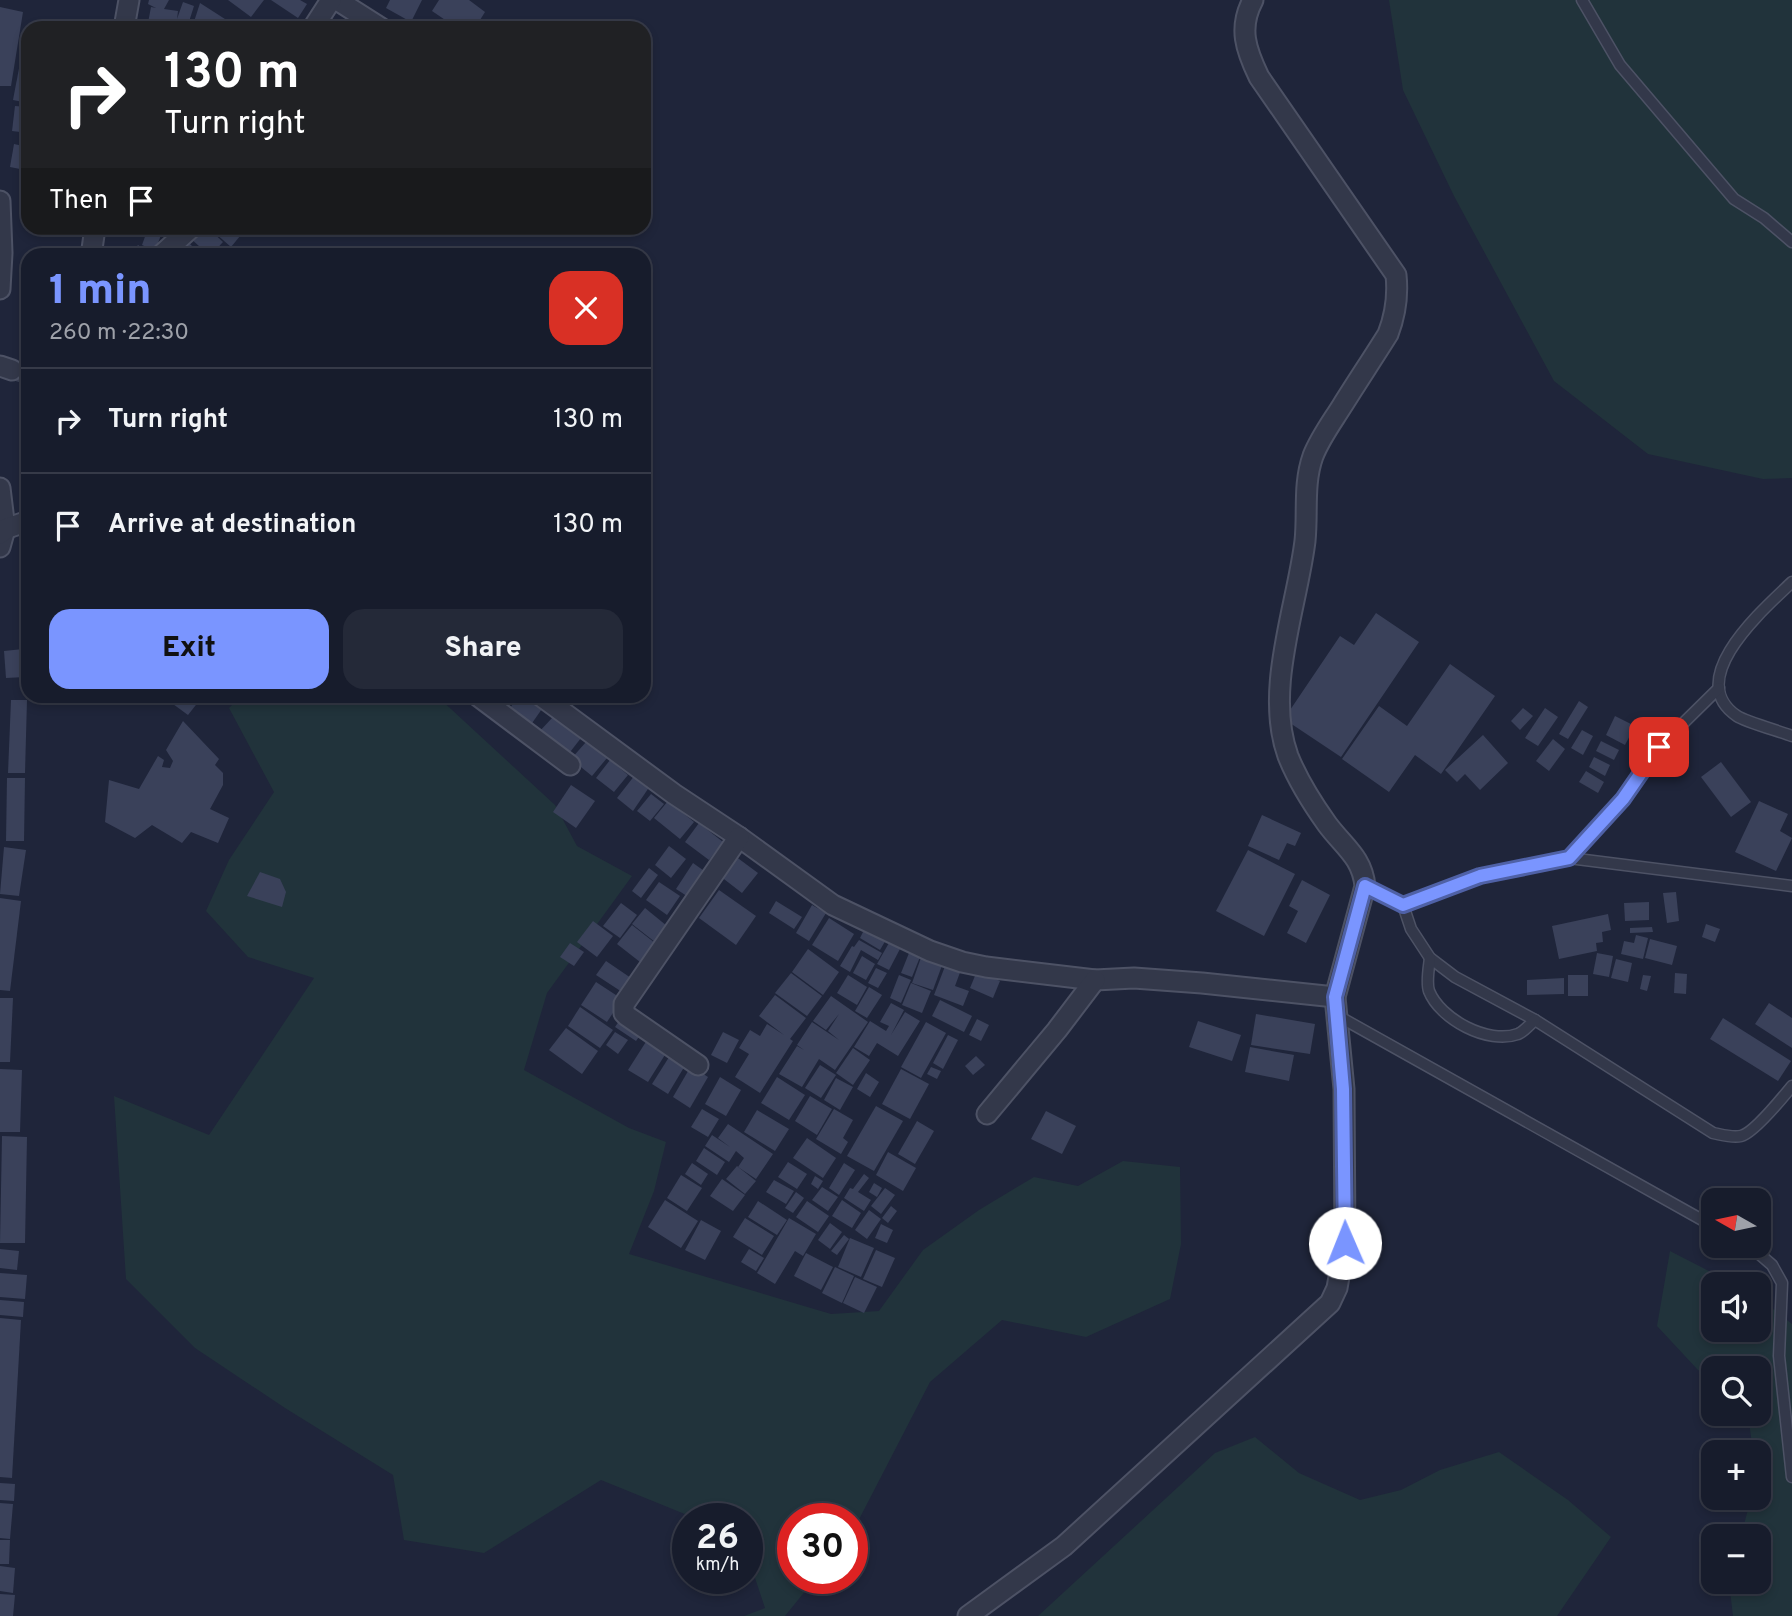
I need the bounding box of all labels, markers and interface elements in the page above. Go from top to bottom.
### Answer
text: 130 m [164,44,300,106]
icon: right [49,49,140,140]
text: Turn right [164,105,306,145]
icon: arrive [122,182,160,220]
text: Then [49,185,108,218]
text: 1 min [49,266,152,319]
button: close [549,271,623,345]
text: 260 m · 22:30 [49,319,189,348]
icon: right [49,402,87,440]
text: Turn right [108,404,228,437]
text: 130 m [553,404,623,437]
icon: arrive [49,507,87,545]
text: Arrive at destination [108,509,356,542]
text: 130 m [553,509,623,542]
button: Exit [49,609,329,689]
button: Share [343,609,623,689]
pin [1629,717,1689,777]
icon: arrive [1640,728,1678,766]
north arrow [1701,1188,1771,1258]
map controls [1701,1188,1771,1594]
position arrow [1308,1206,1382,1280]
button: sound [1701,1272,1771,1342]
button: search [1701,1356,1771,1426]
button: + [1701,1440,1771,1510]
speed limit sign: 30 [777,1503,868,1594]
text: 26 [696,1517,739,1561]
button: − [1701,1524,1771,1594]
text: km/h [696,1554,739,1577]

